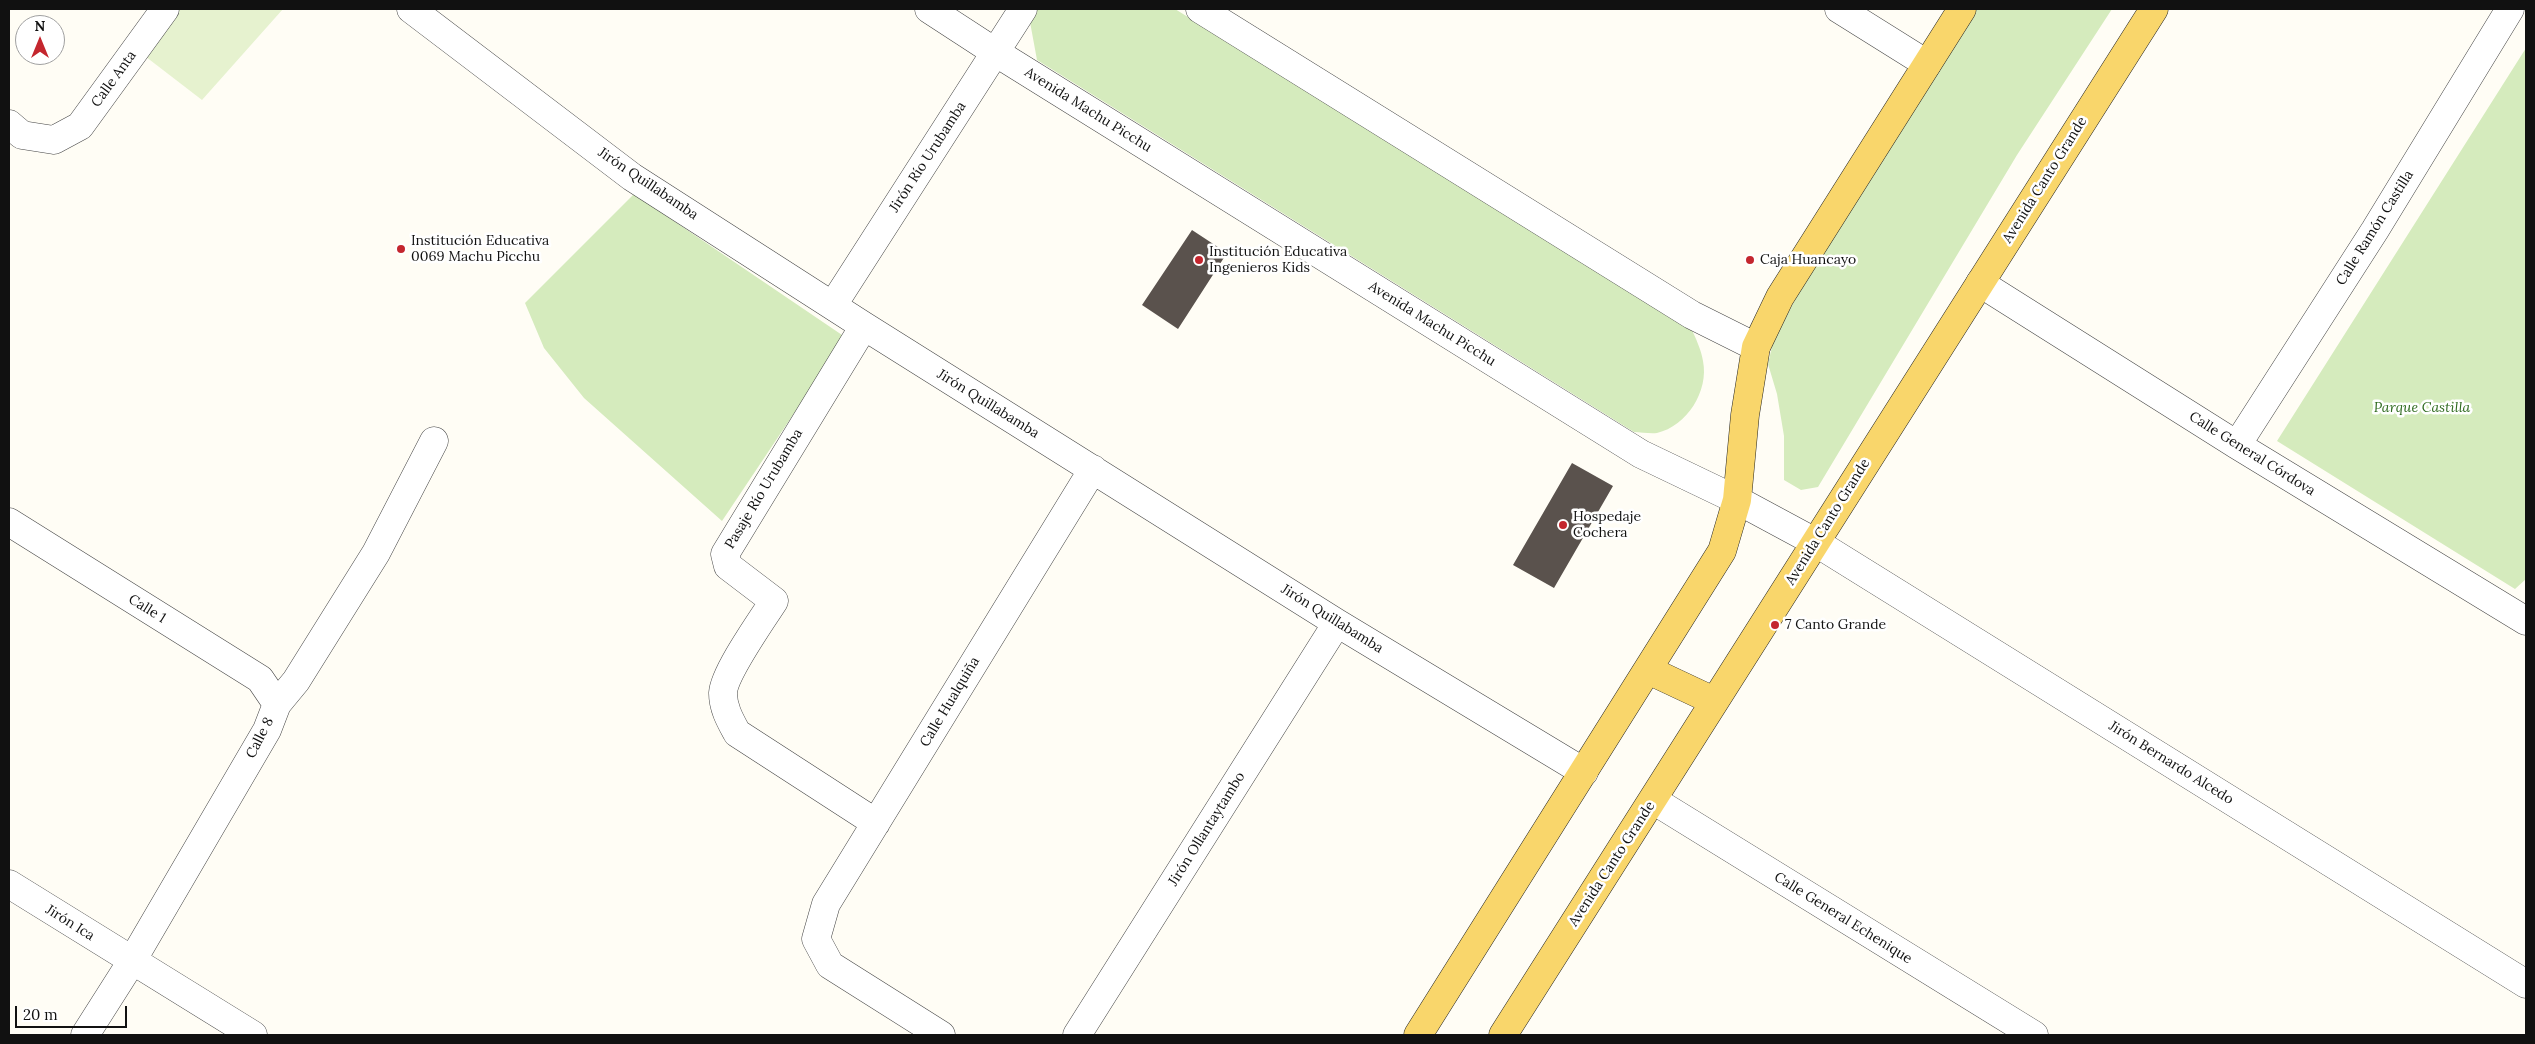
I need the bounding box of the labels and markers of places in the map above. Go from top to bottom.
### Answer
place label: Institución Educativa 0069 Machu Picchu [411,233,549,266]
marker: Institución Educativa 0069 Machu Picchu [395,243,407,255]
place label: Institución Educativa Ingenieros Kids [1209,244,1347,276]
place label: Caja Huancayo [1760,252,1856,268]
marker: Institución Educativa Ingenieros Kids [1193,254,1205,266]
marker: Caja Huancayo [1744,254,1756,266]
place label: Hospedaje Cochera [1573,509,1641,542]
marker: Hospedaje Cochera [1557,519,1569,531]
place label: 7 Canto Grande [1785,617,1886,633]
marker: 7 Canto Grande [1769,619,1781,631]

